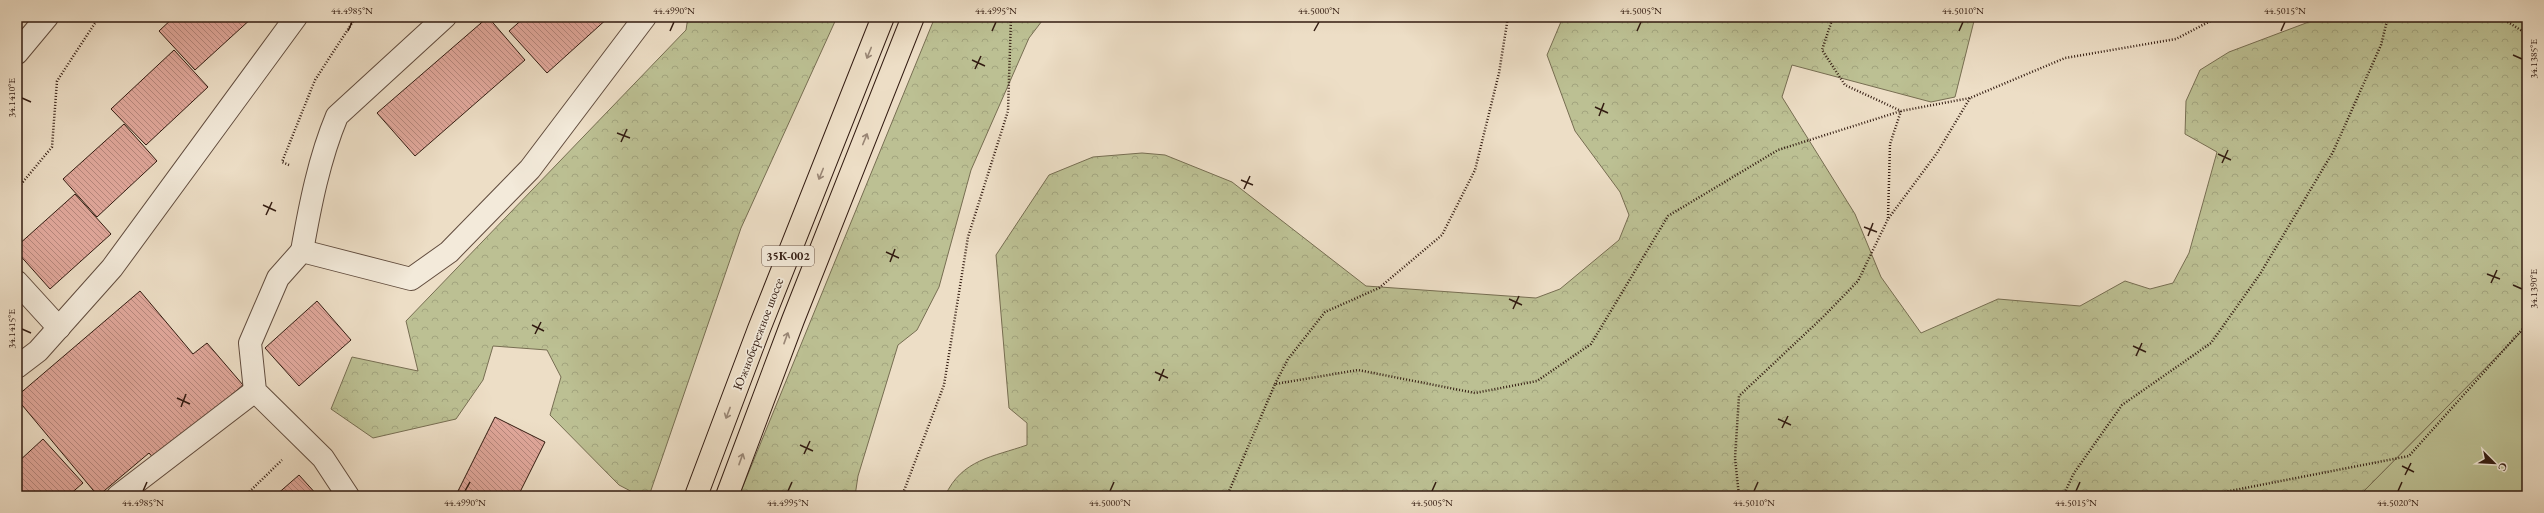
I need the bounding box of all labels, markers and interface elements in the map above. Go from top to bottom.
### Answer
text: 44.4985°N [331,4,373,17]
text: 44.4990°N [653,4,695,17]
text: 44.4995°N [975,4,1017,17]
text: 44.5000°N [1298,4,1340,17]
text: 44.5005°N [1620,4,1662,17]
text: 44.5010°N [1942,4,1984,17]
text: 44.5015°N [2264,4,2306,17]
text: 34.1385°E [2527,39,2540,79]
one-way arrow [864,47,872,59]
text: 34.1410°E [5,78,18,118]
one-way arrow [861,133,869,145]
one-way arrow [816,168,824,180]
road number: 35К-002 [762,246,814,266]
text: 34.1390°E [2527,269,2540,309]
street label: Южнобережное шоссе [729,275,787,393]
text: 34.1415°E [5,309,18,349]
one-way arrow [783,332,791,344]
one-way arrow [723,406,731,418]
north arrow [2474,443,2514,483]
one-way arrow [737,454,745,466]
text: С [2495,461,2511,474]
text: 44.4985°N [122,496,164,509]
text: 44.4990°N [444,496,486,509]
text: 44.4995°N [767,496,809,509]
text: 44.5000°N [1089,496,1131,509]
text: 44.5005°N [1411,496,1453,509]
text: 44.5010°N [1733,496,1775,509]
text: 44.5015°N [2055,496,2097,509]
text: 44.5020°N [2377,496,2419,509]

